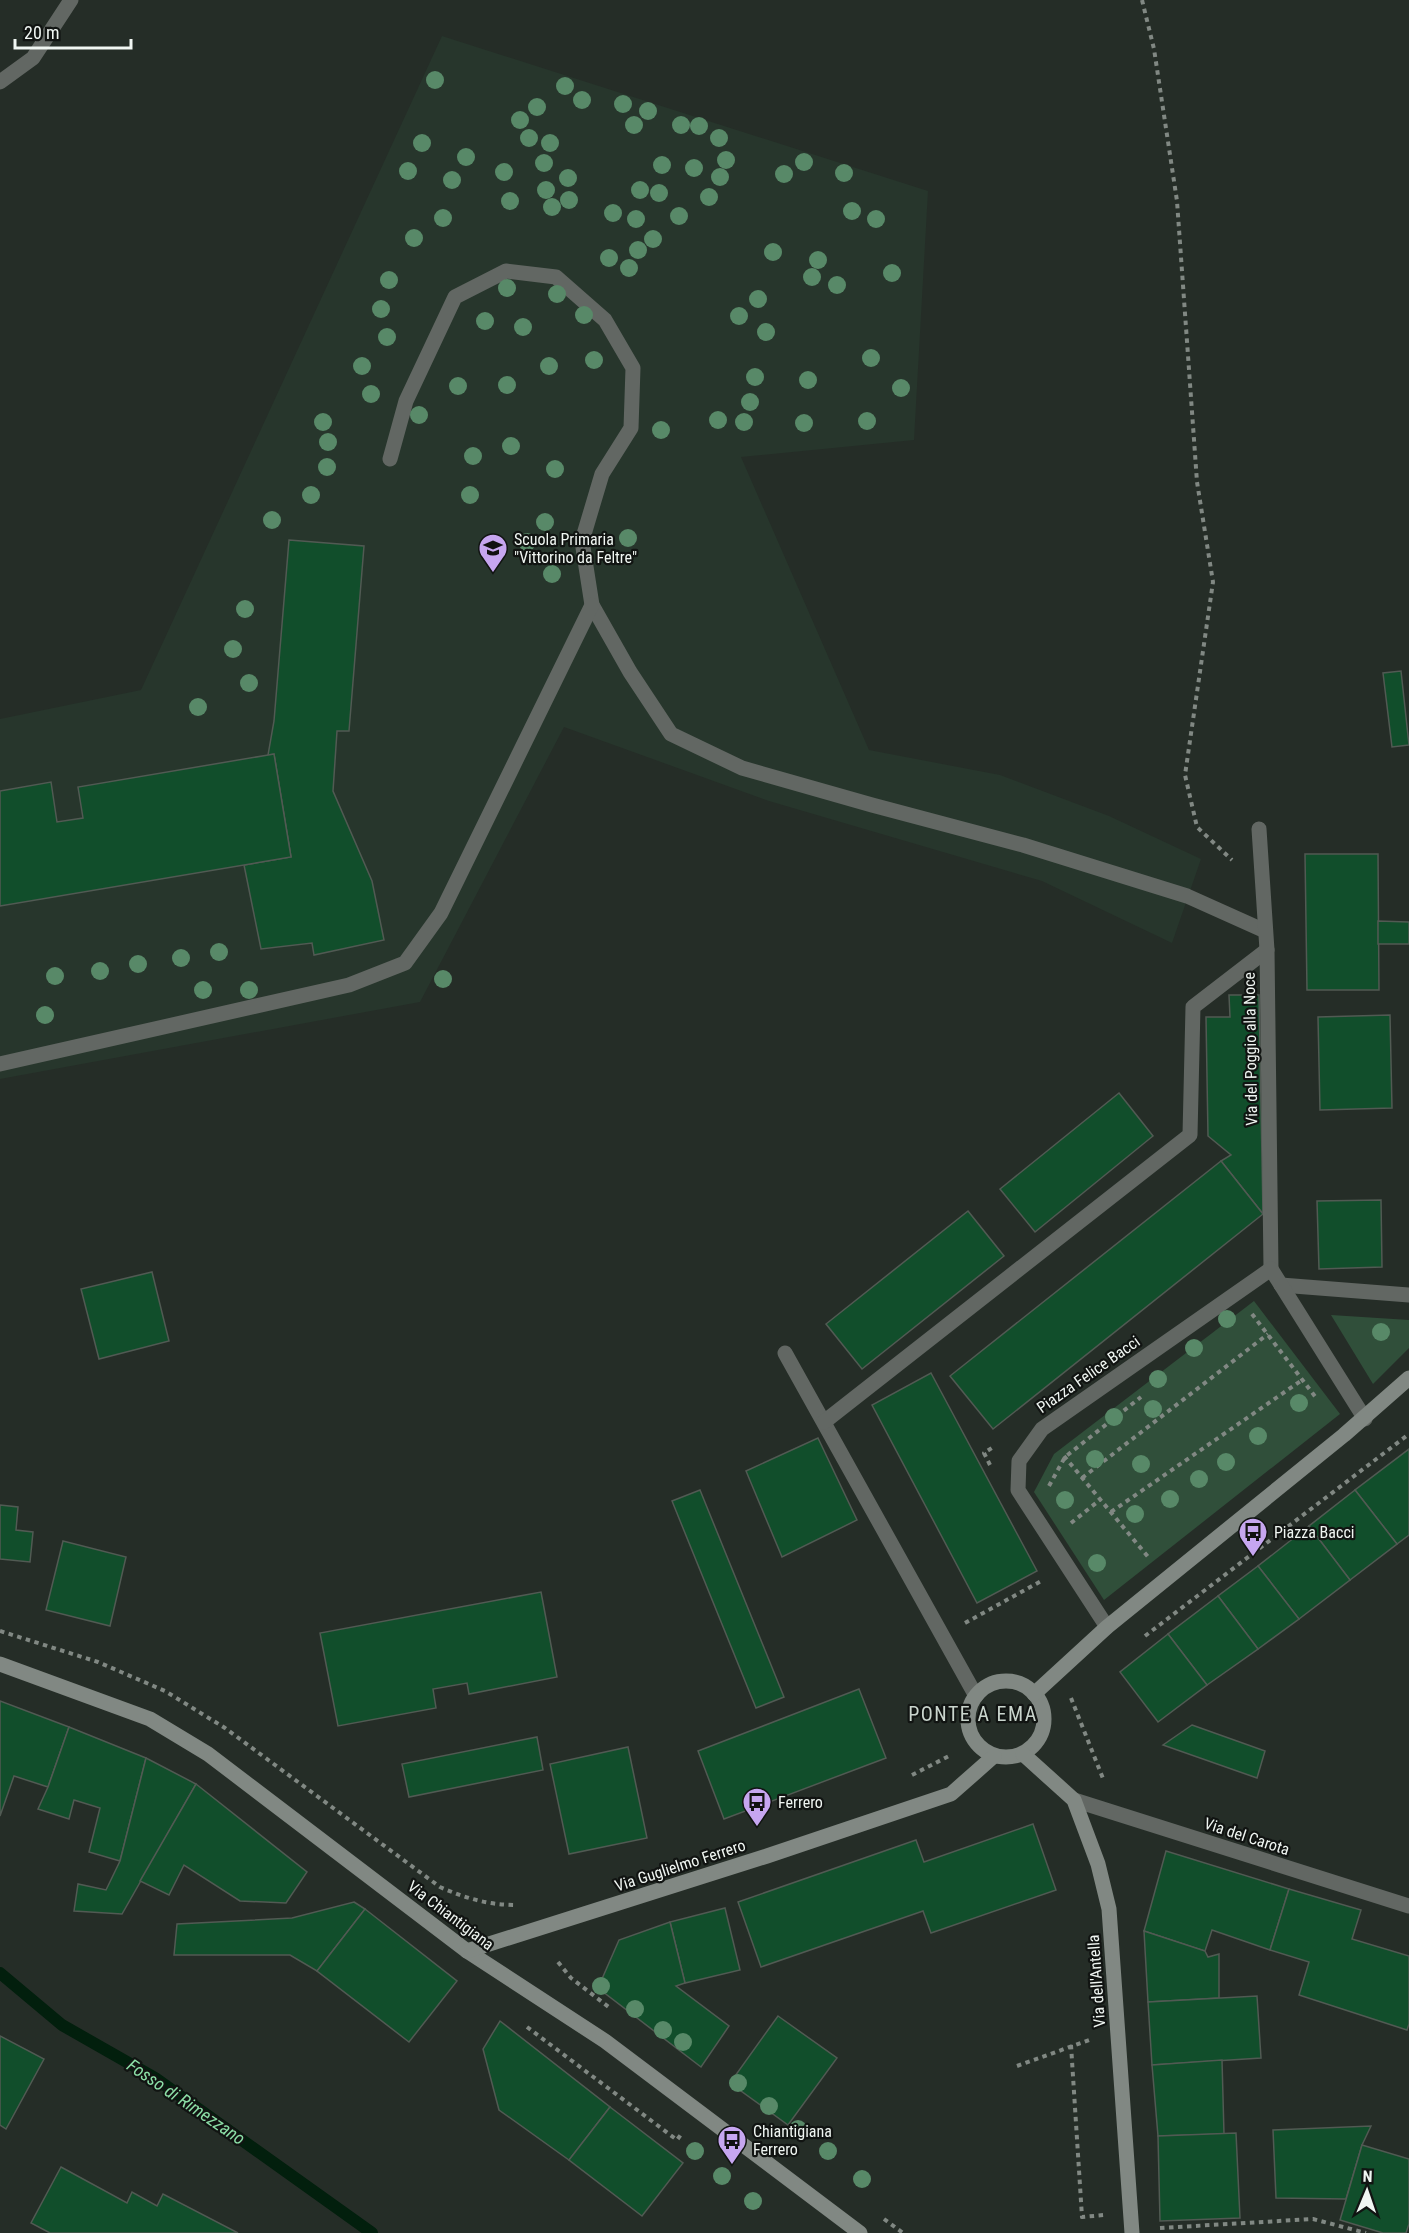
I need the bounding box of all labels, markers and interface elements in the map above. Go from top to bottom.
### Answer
scale bar [15,12,130,50]
text: 20 m [24,22,59,43]
place label: Scuola Primaria "Vittorino da Feltre" [514,530,637,567]
school or university icon: Scuola Primaria "Vittorino da Feltre" [477,532,509,574]
street label: Via del Poggio alla Noce [1240,972,1261,1126]
street label: Piazza Felice Bacci [1033,1332,1143,1417]
bus stop icon: Piazza Bacci [1237,1516,1269,1558]
place label: Piazza Bacci [1274,1523,1354,1542]
district label: PONTE A EMA [908,1702,1038,1726]
bus stop icon: Ferrero [741,1786,773,1828]
place label: Ferrero [778,1793,823,1812]
street label: Via del Carota [1202,1814,1292,1859]
street label: Via Guglielmo Ferrero [612,1835,748,1896]
street label: Via Chiantigiana [404,1877,498,1954]
street label: Via dell'Antella [1084,1934,1109,2028]
water label: Fosso di Rimezzano [123,2054,249,2149]
place label: Chiantigiana Ferrero [753,2122,832,2159]
bus stop icon: Chiantigiana Ferrero [716,2124,748,2166]
north arrow [1337,2161,1397,2221]
text: N [1362,2167,1373,2186]

